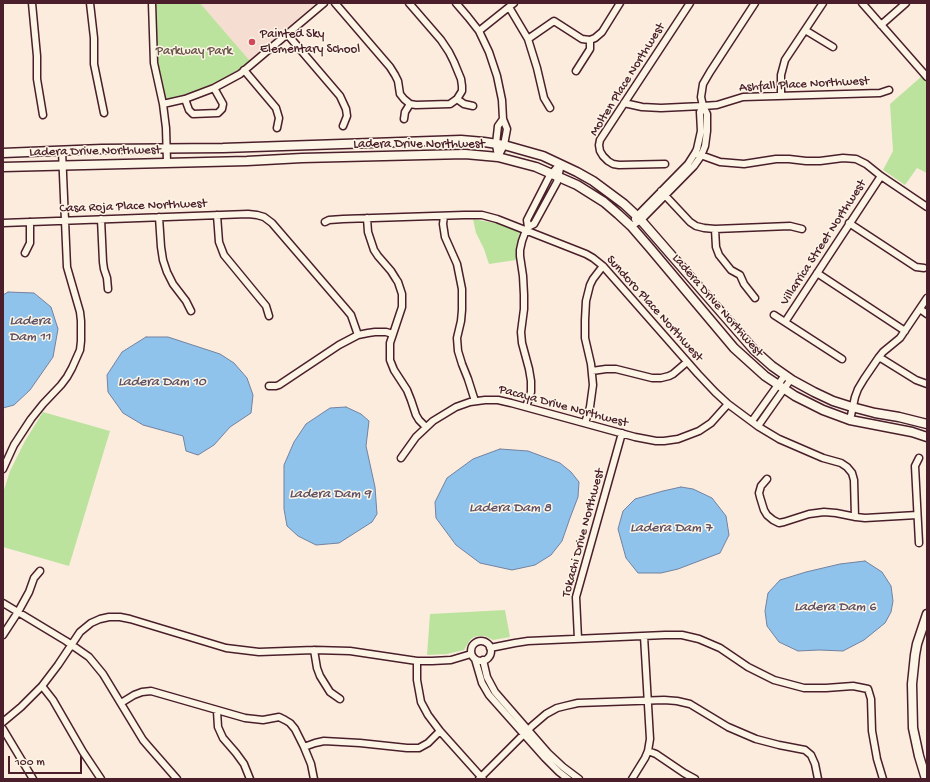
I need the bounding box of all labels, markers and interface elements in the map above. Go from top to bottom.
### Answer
street label: Molten Place Northwest [587,21,669,139]
place label: Painted Sky Elementary School [260,27,360,58]
marker: Painted Sky Elementary School [247,37,257,47]
park label: Parkway Park [156,44,232,60]
street label: Ashfall Place Northwest [739,74,869,96]
street label: Ladera Drive Northwest [353,137,485,153]
street label: Ladera Drive Northwest [29,143,161,161]
street label: Villarrica Street Northwest [778,177,870,309]
street label: Casa Roja Place Northwest [59,197,207,217]
street label: Ladera Drive Northwest [668,251,766,361]
street label: Sundoro Place Northwest [602,253,706,365]
water label: Ladera Dam 11 [9,314,51,346]
water label: Ladera Dam 10 [118,375,206,391]
street label: Pacaya Drive Northwest [497,382,629,432]
street label: Tokachi Drive Northwest [559,467,609,599]
water label: Ladera Dam 9 [289,487,371,503]
water label: Ladera Dam 8 [469,501,551,517]
water label: Ladera Dam 7 [630,521,712,537]
water label: Ladera Dam 6 [794,600,876,616]
scale bar [10,748,84,774]
text: 100 m [15,756,45,770]

